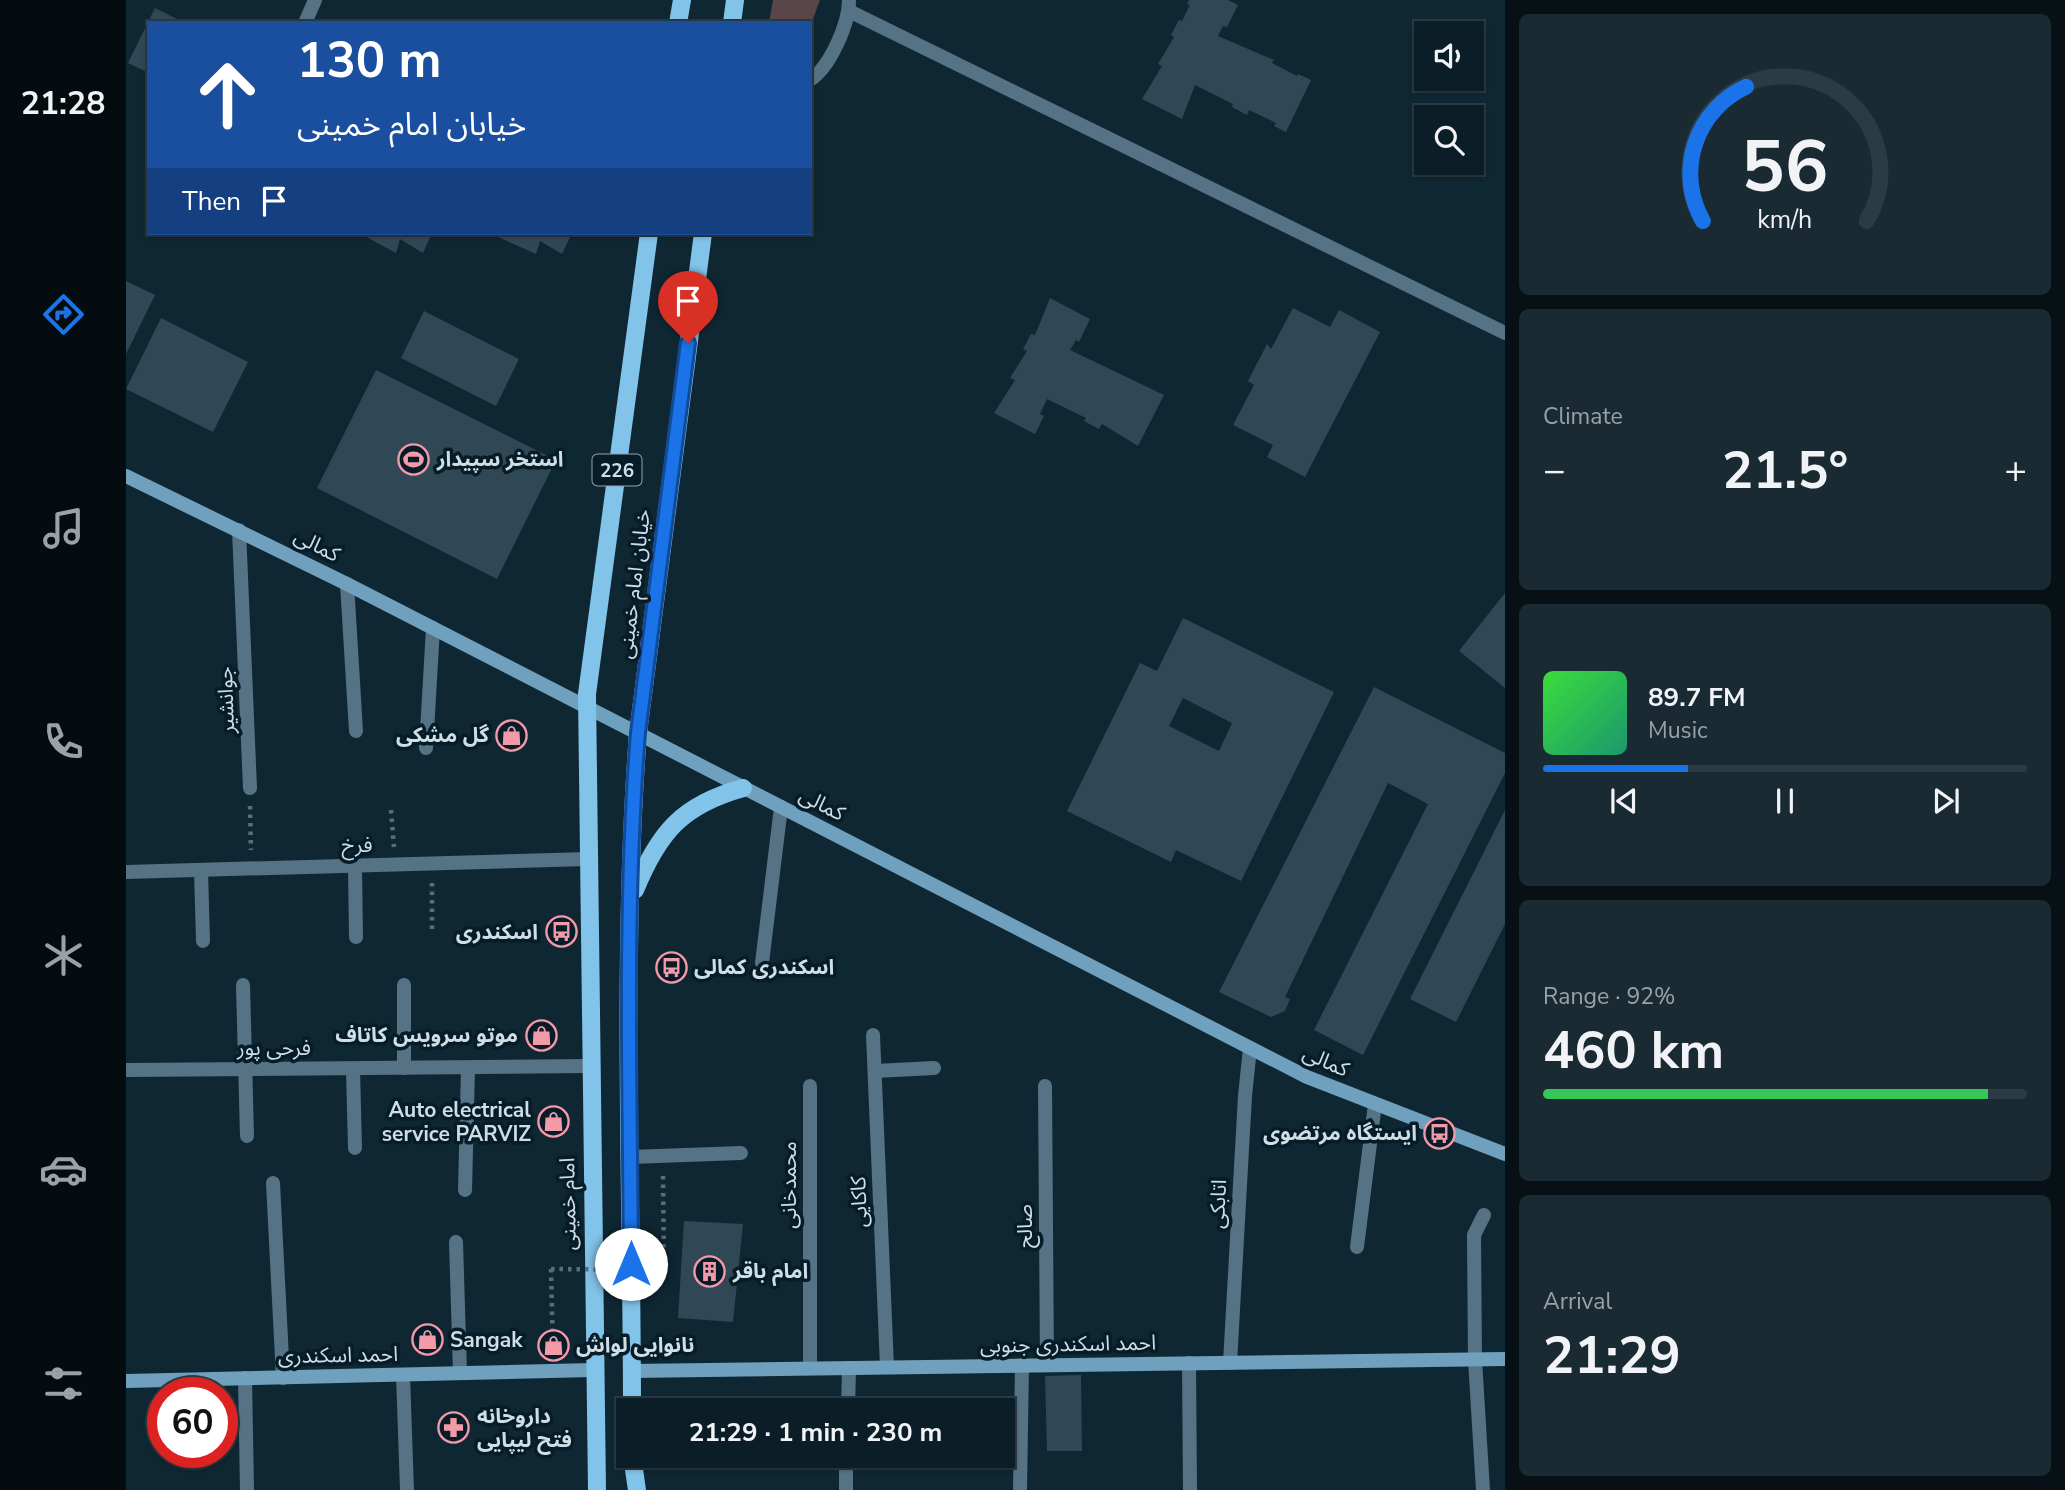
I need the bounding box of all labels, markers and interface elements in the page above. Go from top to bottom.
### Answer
map controls [1414,21,1484,175]
button: sound [1414,21,1484,91]
text: 130 m [297,27,441,94]
icon: ahead [182,49,273,140]
text: 21:28 [21,82,105,125]
text: خیابان امام خمینی [297,103,526,146]
button: search [1414,105,1484,175]
text: 56 [1741,117,1829,217]
icon: arrive [255,182,293,220]
text: Then [182,184,241,219]
text: km/h [1757,202,1813,236]
pin [658,271,718,343]
icon: arrive [669,282,707,320]
icon: directions [39,290,88,339]
text: Climate [1543,401,1623,432]
text: 21.5° [1722,435,1848,506]
sports icon: استخر سپیدار [397,442,431,476]
place label: استخر سپیدار [436,445,564,473]
text: − [1543,445,1566,496]
text: + [2004,445,2027,496]
road number: 226 [592,454,642,485]
icon: music [39,504,88,553]
street label: خیابان امام خمینی [611,508,659,661]
street label: کمالی [289,522,345,568]
street label: جوانشیر [211,666,241,735]
text: 89.7 FM [1648,680,1745,715]
text: Music [1648,715,1708,746]
icon: phone [39,717,88,766]
shop icon: گل مشکی [495,718,529,752]
place label: گل مشکی [396,721,489,749]
street label: کمالی [794,781,850,827]
icon: previous [1605,782,1643,820]
icon: pause [1766,782,1804,820]
icon: next [1927,782,1965,820]
street label: فرخ [341,831,373,860]
bus stop icon: اسکندری [544,915,578,949]
place label: اسکندری [456,918,538,946]
icon: climate [39,931,88,980]
bus stop icon: اسکندری کمالی [654,950,688,984]
place label: اسکندری کمالی [694,953,834,981]
text: Range · 92% [1543,981,1675,1012]
text: 460 km [1543,1015,1724,1086]
shop icon: موتو سرویس کاتاف [524,1018,558,1052]
place label: موتو سرویس کاتاف [335,1021,518,1049]
street label: فرحی پور [236,1034,311,1062]
street label: کمالی [1298,1038,1354,1084]
place label: Auto electrical service PARVIZ [382,1096,531,1148]
shop icon: Auto electrical service PARVIZ [537,1105,571,1139]
bus stop icon: ایستگاه مرتضوی [1423,1116,1457,1150]
place label: ایستگاه مرتضوی [1263,1119,1417,1147]
street label: محمدخانی [775,1141,803,1229]
icon: car [39,1145,88,1194]
street label: امام خمینی [553,1157,585,1251]
street label: کاکایی [844,1176,874,1228]
street label: اتابکی [1203,1179,1233,1229]
street label: صالح [1011,1204,1040,1248]
position arrow [594,1227,668,1301]
building icon: امام باقر [693,1254,727,1288]
place label: امام باقر [732,1257,808,1287]
text: Arrival [1543,1286,1612,1317]
text: 21:29 [1543,1320,1681,1391]
shop icon: Sangak [410,1323,444,1357]
place label: Sangak [450,1326,523,1354]
shop icon: نانوایی لواش [536,1328,570,1362]
street label: احمد اسکندری جنوبی [980,1328,1156,1360]
place label: نانوایی لواش [576,1331,694,1359]
street label: احمد اسکندری [278,1340,398,1370]
icon: filters [39,1359,88,1408]
speed limit sign: 60 [147,1377,238,1468]
place label: داروخانه فتح لیپایی [477,1402,572,1455]
pharmacy icon: داروخانه فتح لیپایی [437,1411,471,1445]
text: 21:29 · 1 min · 230 m [689,1415,942,1450]

